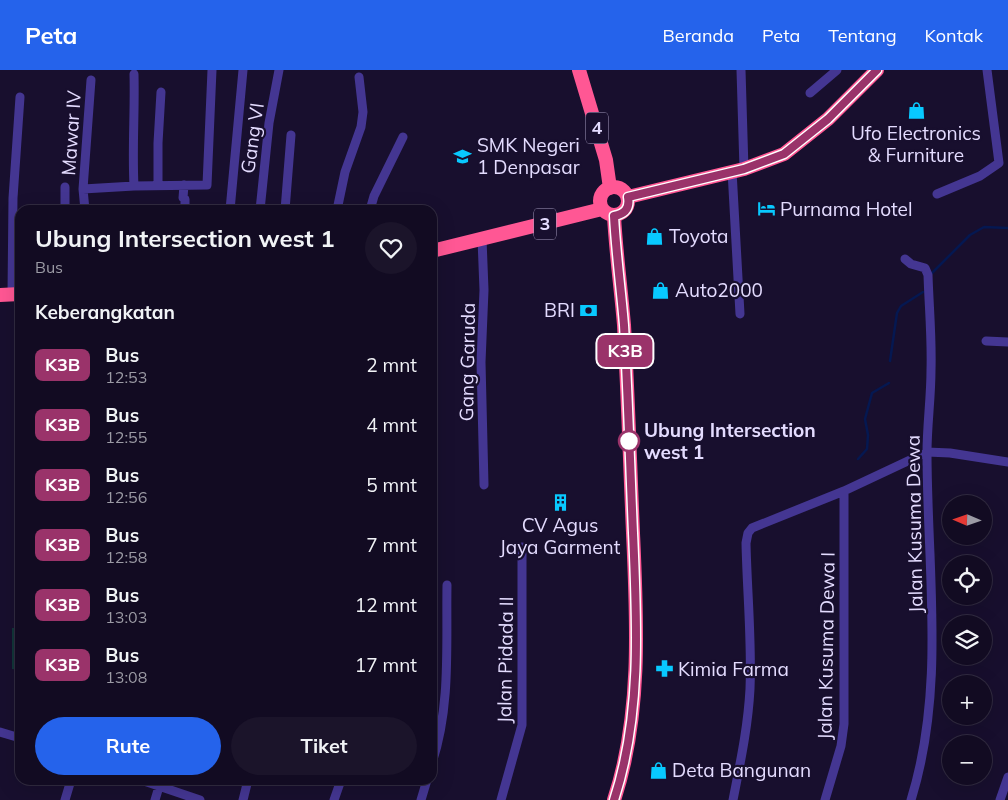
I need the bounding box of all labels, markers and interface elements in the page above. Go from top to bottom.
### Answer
text: Peta [25,20,77,50]
text: Beranda [663,24,734,47]
text: Peta [762,24,800,47]
text: Tentang [828,24,897,47]
text: Kontak [925,24,983,47]
street label: Mawar IV [56,89,86,176]
shop icon: Ufo Electronics & Furniture [906,100,926,120]
street label: Gang VI [235,101,269,175]
road number: 4 [586,112,608,144]
place label: Ufo Electronics & Furniture [851,121,981,167]
place label: SMK Negeri 1 Denpasar [477,133,580,179]
school or university icon: SMK Negeri 1 Denpasar [453,146,473,166]
place label: Purnama Hotel [780,197,912,221]
hotel icon: Purnama Hotel [756,199,776,219]
road number: 3 [534,208,556,240]
button: heart [365,222,417,274]
text: Ubung Intersection west 1 [35,223,335,253]
place label: Toyota [669,224,729,248]
shop icon: Toyota [645,226,665,246]
text: Bus [35,257,63,277]
place label: Auto2000 [675,278,763,302]
shop icon: Auto2000 [651,280,671,300]
place label: BRI [544,298,575,322]
text: Keberangkatan [35,300,175,324]
bank icon: BRI [579,300,599,320]
street label: Gang Garuda [454,302,480,422]
line badge: K3B [596,335,654,367]
text: K3B [607,339,643,362]
text: Bus [105,343,139,367]
text: K3B [45,353,80,376]
text: 2 mnt [366,353,417,377]
text: 12:53 [105,367,147,387]
text: Bus [105,403,139,427]
text: K3B [45,413,80,436]
text: 4 mnt [366,413,417,437]
place label: Ubung Intersection west 1 [644,418,816,464]
text: 12:55 [105,427,147,447]
marker: Ubung Intersection west 1 [618,430,640,452]
street label: Jalan Kusuma Dewa [900,435,928,613]
text: Bus [105,463,139,487]
text: K3B [45,473,80,496]
text: 5 mnt [366,473,417,497]
text: 12:56 [105,487,147,507]
building icon: CV Agus Jaya Garment [550,492,570,512]
north arrow [942,495,992,545]
map controls [942,495,992,785]
place label: CV Agus Jaya Garment [500,513,621,559]
text: Bus [105,523,139,547]
text: K3B [45,533,80,556]
text: 7 mnt [366,533,417,557]
text: 12:58 [105,547,147,567]
street label: Jalan Kusuma Dewa I [812,552,840,740]
button: locate [942,555,992,605]
text: Bus [105,583,139,607]
text: K3B [45,593,80,616]
text: 12 mnt [355,593,417,617]
street label: Jalan Pidada II [492,596,518,724]
text: 13:03 [105,607,147,627]
button: layers [942,615,992,665]
text: Bus [105,643,139,667]
text: K3B [45,653,80,676]
text: 17 mnt [355,653,417,677]
place label: Kimia Farma [678,657,789,681]
pharmacy icon: Kimia Farma [654,659,674,679]
text: 13:08 [105,667,147,687]
button: + [942,675,992,725]
button: Rute [35,717,221,775]
button: Tiket [231,717,417,775]
button: − [942,735,992,785]
place label: Deta Bangunan [672,758,811,782]
shop icon: Deta Bangunan [648,760,668,780]

